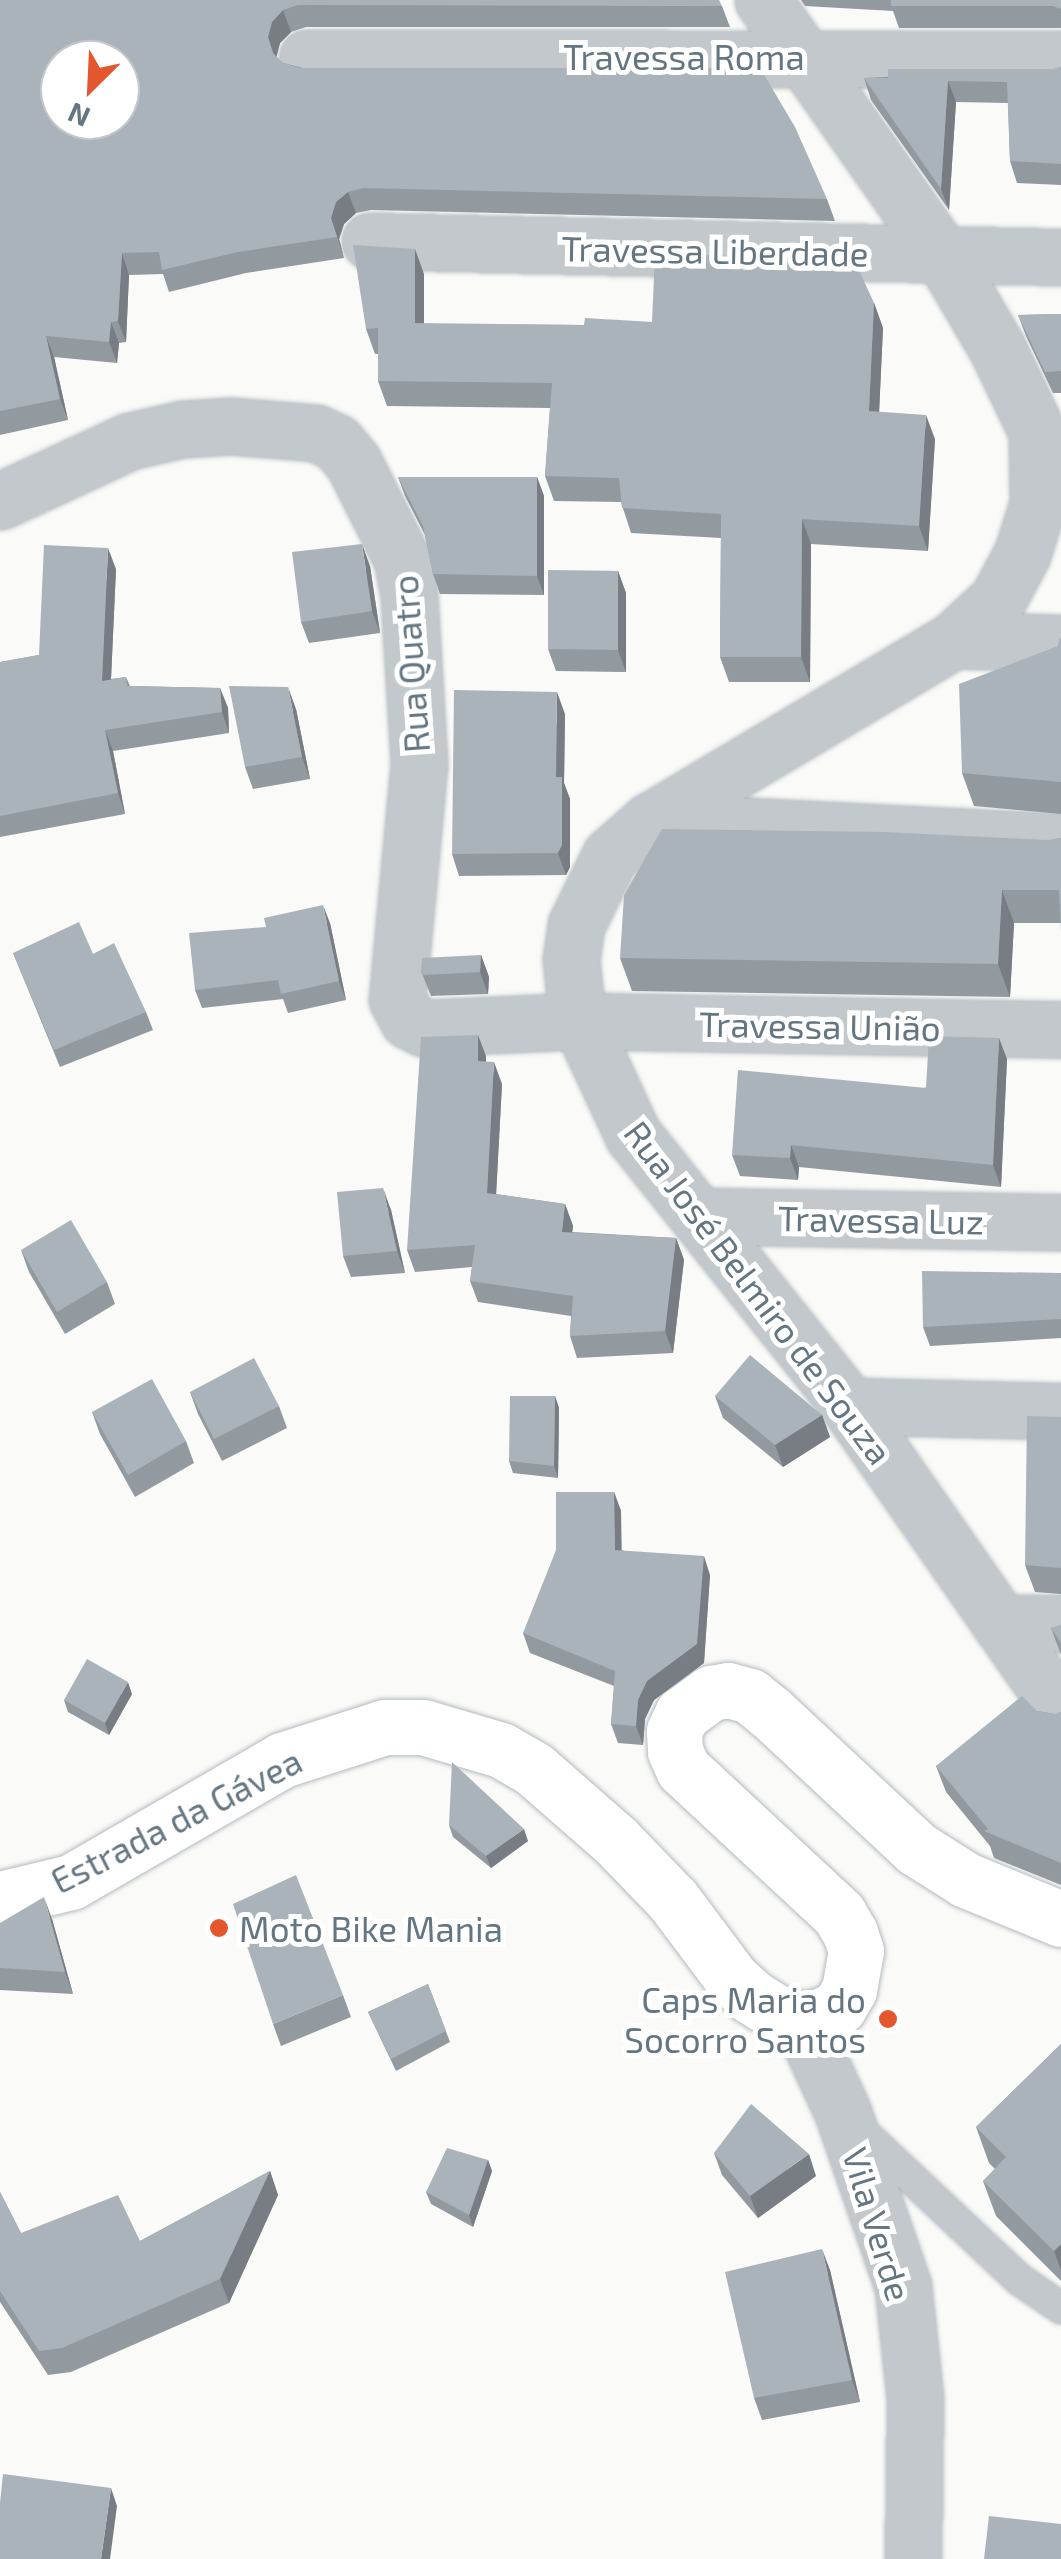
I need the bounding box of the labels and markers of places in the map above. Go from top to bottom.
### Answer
place label: Moto Bike Mania [239,1907,503,1949]
marker: Moto Bike Mania [208,1917,230,1939]
place label: Caps Maria do Socorro Santos [624,1978,866,2060]
marker: Caps Maria do Socorro Santos [875,2006,901,2032]

